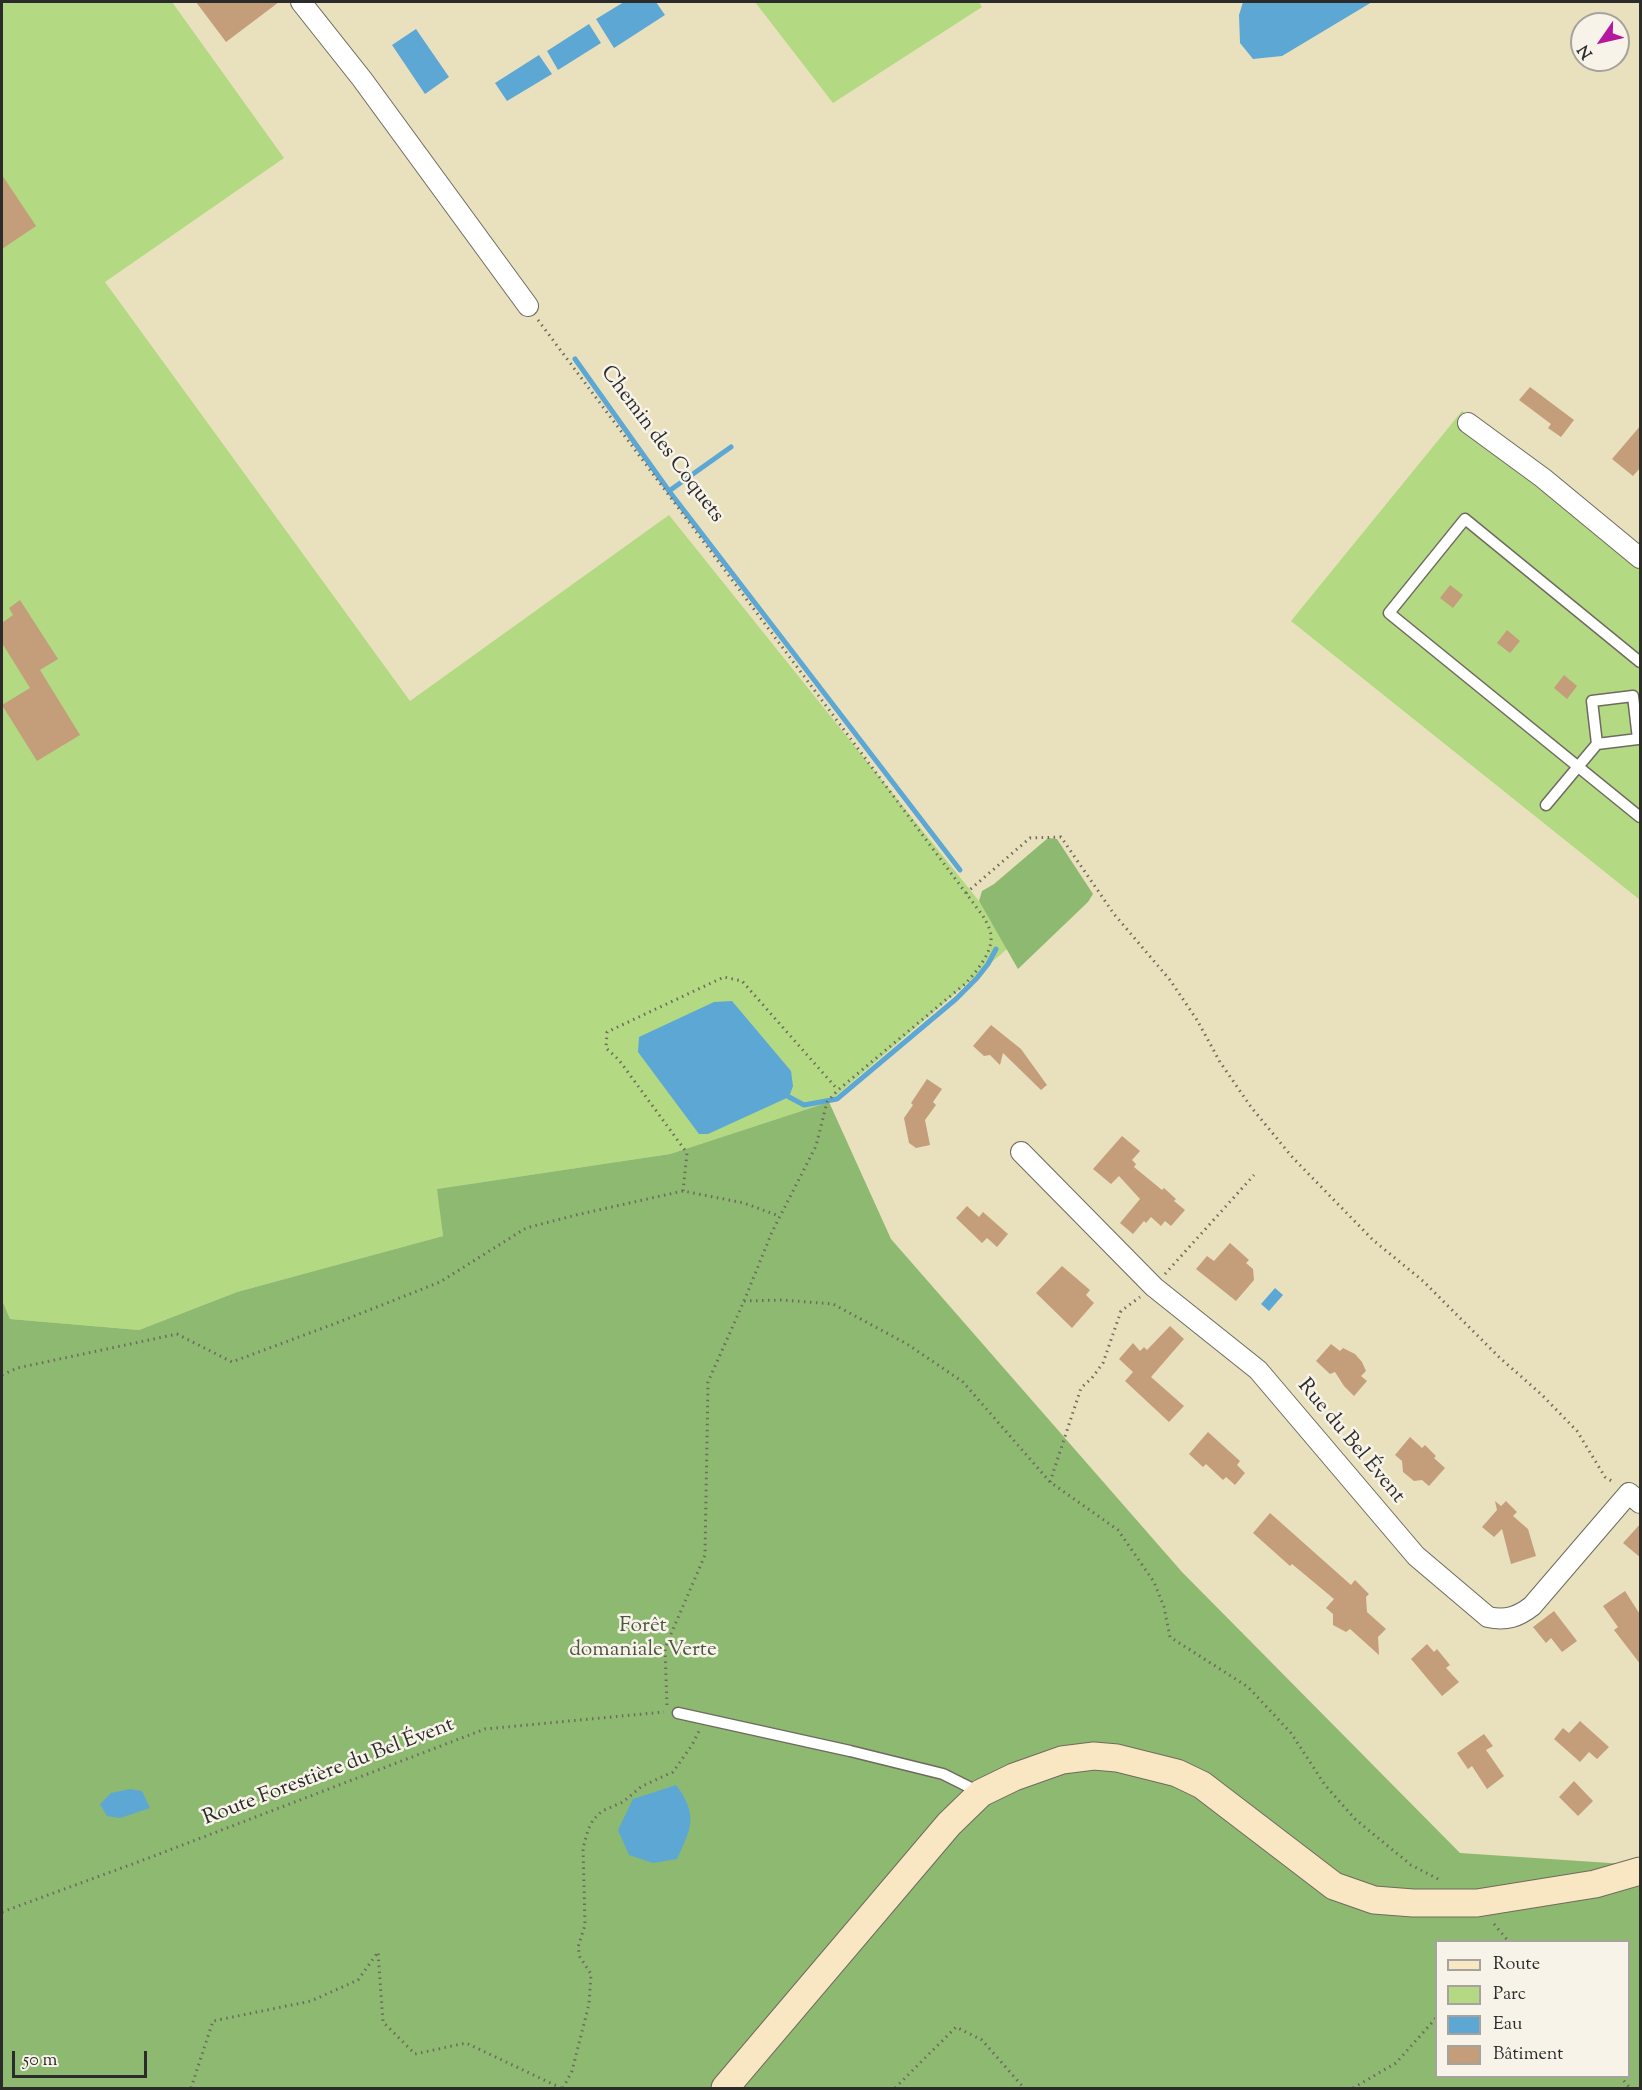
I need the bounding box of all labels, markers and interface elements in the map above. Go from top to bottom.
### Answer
north arrow [1570,12,1630,72]
text: N [1573,39,1599,63]
street label: Chemin des Coquets [594,362,728,528]
street label: Rue du Bel Évent [1291,1375,1409,1509]
park label: Forêt domaniale Verte [569,1614,717,1664]
street label: Route Forestière du Bel Évent [200,1713,458,1833]
legend [1435,1940,1630,2078]
text: Route [1493,1952,1540,1978]
text: Parc [1493,1982,1526,2008]
text: Eau [1493,2012,1522,2038]
scale bar [15,2039,150,2077]
text: Bâtiment [1493,2042,1563,2068]
text: 50 m [23,2048,57,2074]

